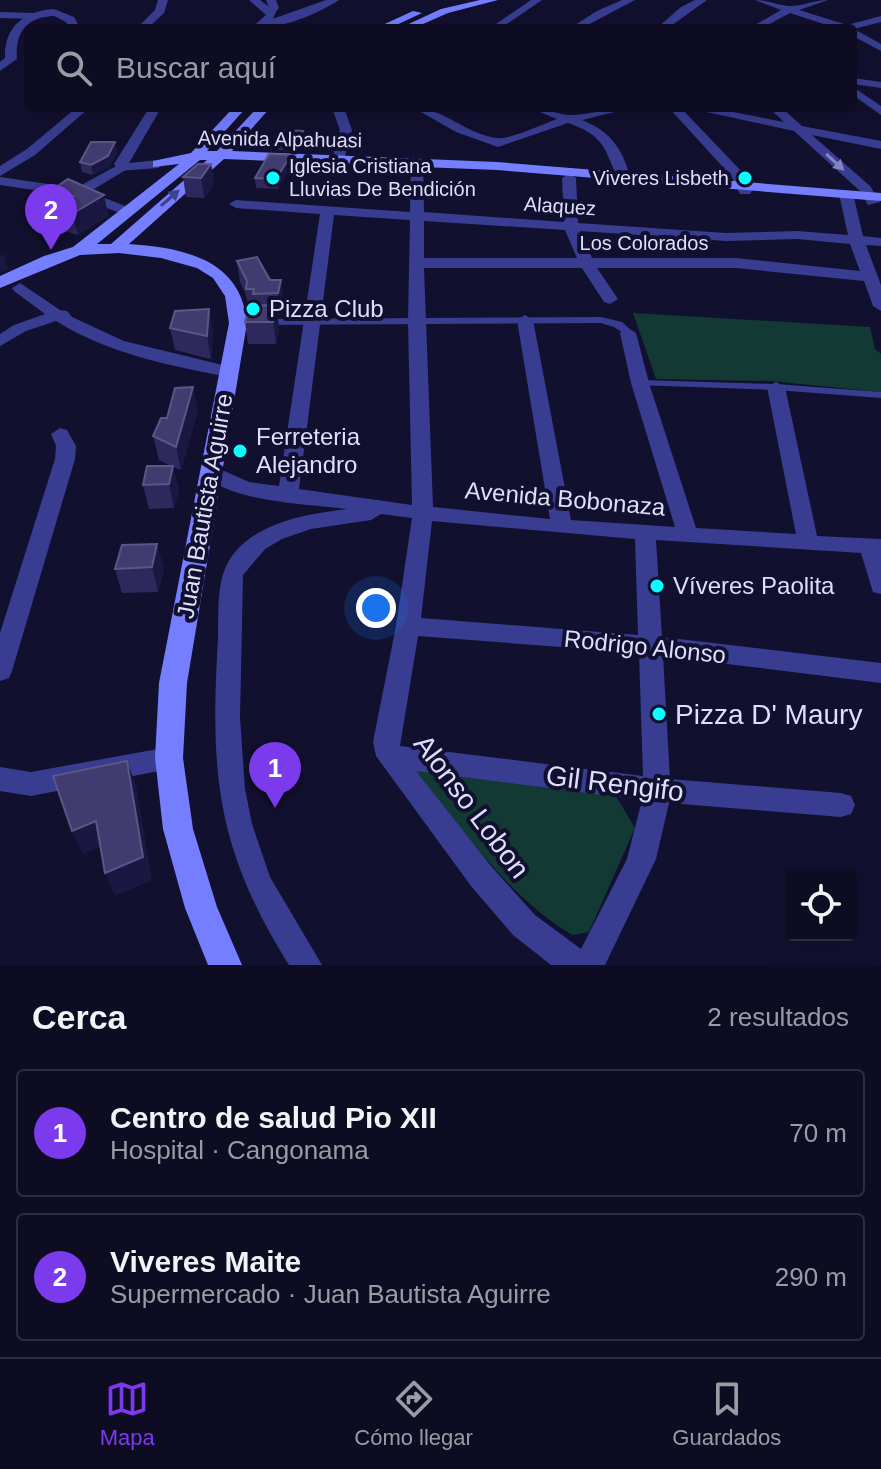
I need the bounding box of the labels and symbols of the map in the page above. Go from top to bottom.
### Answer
street label: Avenida Alpahuasi [198,127,362,151]
one-way arrow [826,153,845,171]
place label: Iglesia Cristiana Lluvias De Bendición [289,155,476,200]
place label: Viveres Lisbeth [593,167,729,189]
marker: Iglesia Cristiana Lluvias De Bendición [264,169,282,187]
marker: Viveres Lisbeth [736,169,754,187]
pin: 2 [25,184,77,250]
one-way arrow [161,190,180,208]
street label: Alaquez [523,193,597,219]
street label: Los Colorados [580,232,708,254]
place label: Pizza Club [269,295,384,322]
marker: Pizza Club [244,300,262,318]
street label: Juan Bautista Aguirre [171,391,238,621]
place label: Ferreteria Alejandro [256,423,361,478]
marker: Ferreteria Alejandro [231,442,249,460]
street label: Avenida Bobonaza [464,476,667,521]
place label: Víveres Paolita [673,572,835,599]
marker: Víveres Paolita [648,577,666,595]
your location [356,588,396,628]
street label: Rodrigo Alonso [563,625,727,668]
place label: Pizza D' Maury [675,699,862,730]
marker: Pizza D' Maury [650,705,668,723]
street label: Alonso Lobon [408,729,536,884]
pin: 1 [249,742,301,808]
street label: Gil Rengifo [544,760,686,807]

